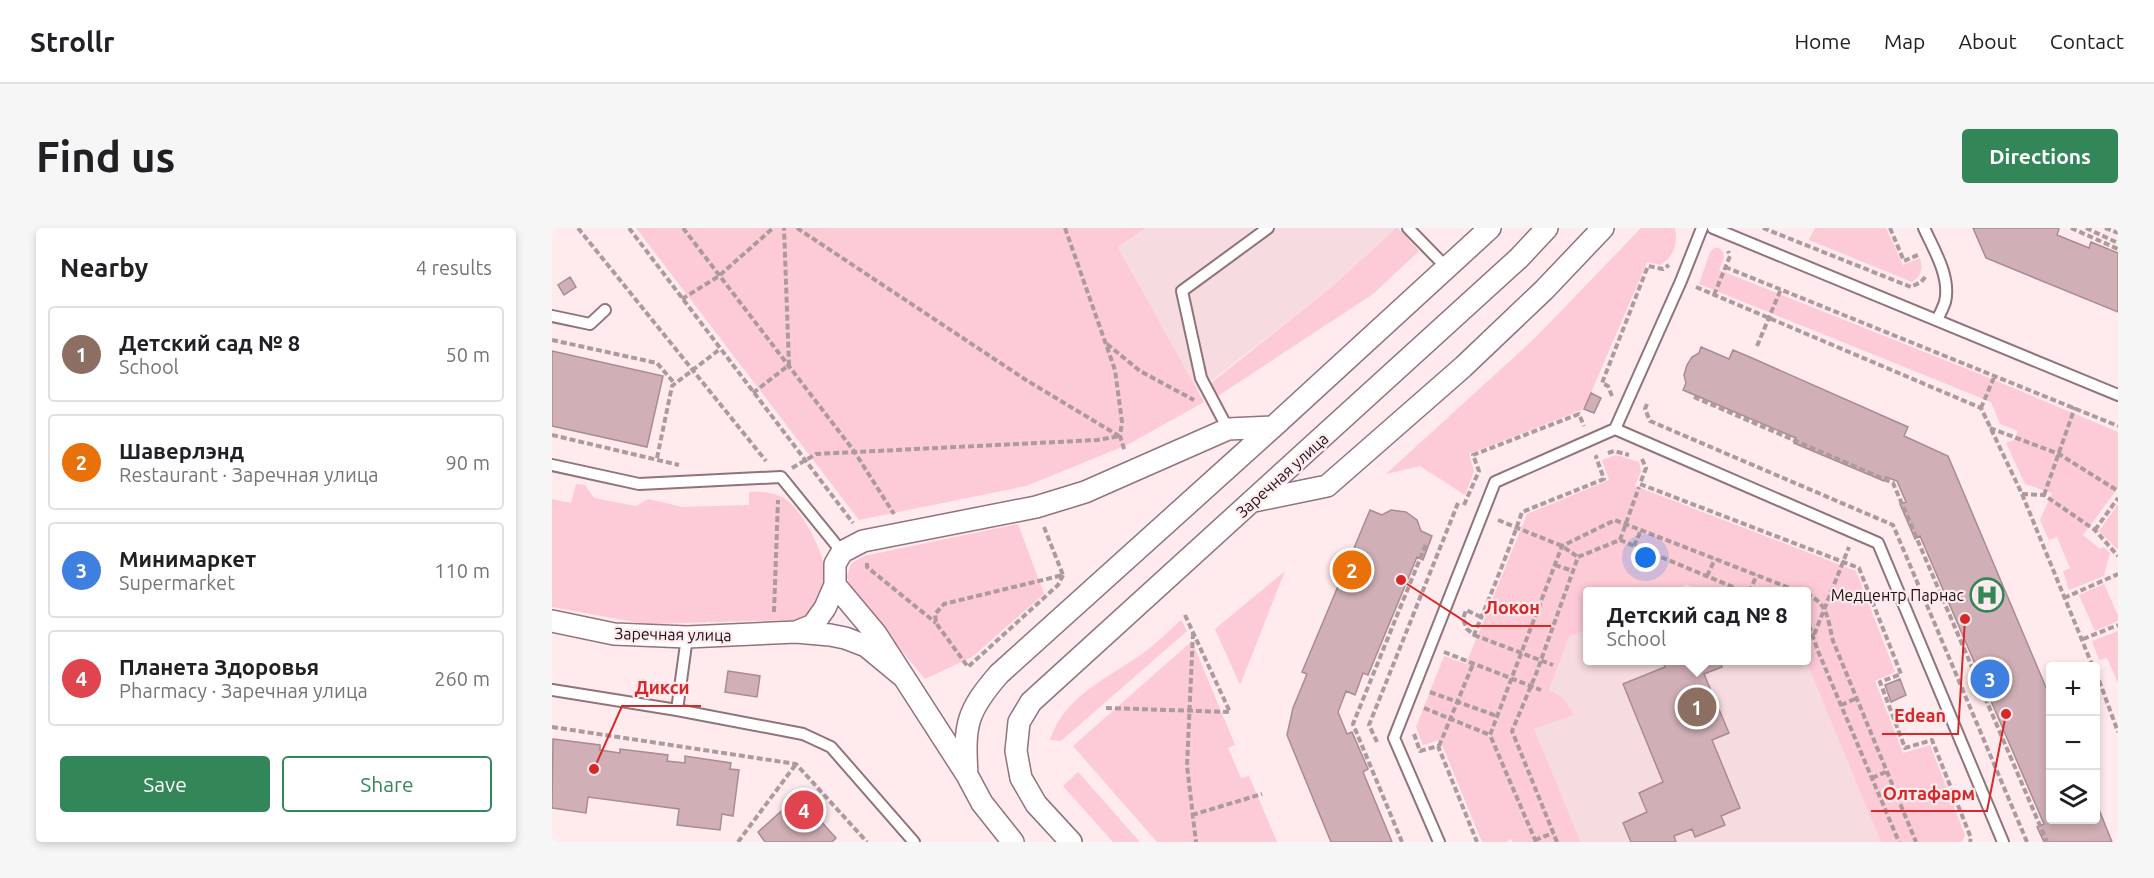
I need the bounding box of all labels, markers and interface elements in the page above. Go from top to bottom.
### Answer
text: Strollr [30,26,115,57]
text: Home [1794,29,1851,53]
text: Map [1884,29,1925,53]
text: About [1958,29,2017,53]
text: Contact [2050,29,2124,53]
button: Directions [1962,129,2118,183]
text: Find us [36,133,175,180]
text: Nearby [60,253,148,282]
text: 4 results [416,256,492,279]
text: Детский сад № 8 [119,330,300,355]
text: 1 [76,343,87,366]
text: 50 m [446,343,490,366]
text: School [119,355,179,378]
street label: Заречная улица [1232,429,1332,521]
text: Шаверлэнд [119,438,244,463]
text: 2 [76,451,87,474]
text: 90 m [446,451,490,474]
text: Restaurant · Заречная улица [119,463,379,486]
your location [1631,543,1660,572]
text: Минимаркет [119,546,256,571]
pin: 2 [1332,548,1372,592]
text: 3 [76,559,87,582]
text: 110 m [434,559,490,582]
text: Supermarket [119,571,235,594]
hospital icon: Медцентр Парнас [1969,577,2005,613]
place label: Медцентр Парнас [1831,586,1965,604]
popup [1583,587,1811,665]
callout: Локон [1472,590,1551,626]
text: Локон [1484,597,1540,617]
text: Детский сад № 8 [1606,602,1788,627]
street label: Заречная улица [614,624,732,644]
text: School [1606,627,1666,650]
text: Планета Здоровья [119,654,319,679]
pin: 3 [1970,656,2010,702]
map controls [2046,662,2100,824]
button: + [2046,662,2100,716]
text: 4 [76,667,87,690]
text: 260 m [434,667,490,690]
callout: Дикси [622,670,701,706]
text: Дикси [634,677,690,697]
text: Pharmacy · Заречная улица [119,679,368,702]
pin: 1 [1678,684,1716,730]
callout: Edean [1882,698,1958,734]
text: Edean [1894,705,1946,725]
button: − [2046,716,2100,770]
button: Save [60,756,270,812]
button: Share [282,756,492,812]
button: layers [2046,770,2100,824]
callout: Олтафарм [1871,775,1987,811]
text: Олтафарм [1883,783,1975,803]
pin: 4 [784,788,824,832]

